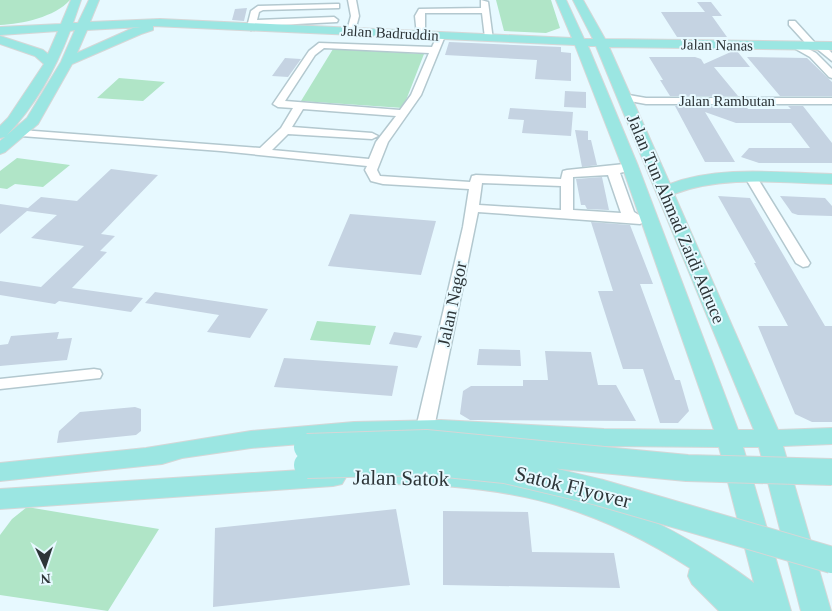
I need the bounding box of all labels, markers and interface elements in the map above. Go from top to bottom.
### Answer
street label: Jalan Badruddin [341,22,440,44]
street label: Jalan Nanas [681,36,753,54]
street label: Jalan Rambutan [679,93,776,109]
street label: Jalan Tun Ahmad Zaidi Adruce [623,112,729,326]
street label: Jalan Nagor [433,260,471,348]
street label: Satok Flyover [513,461,633,513]
street label: Jalan Satok [353,465,450,491]
north arrow [20,541,70,591]
text: N [40,571,51,586]

